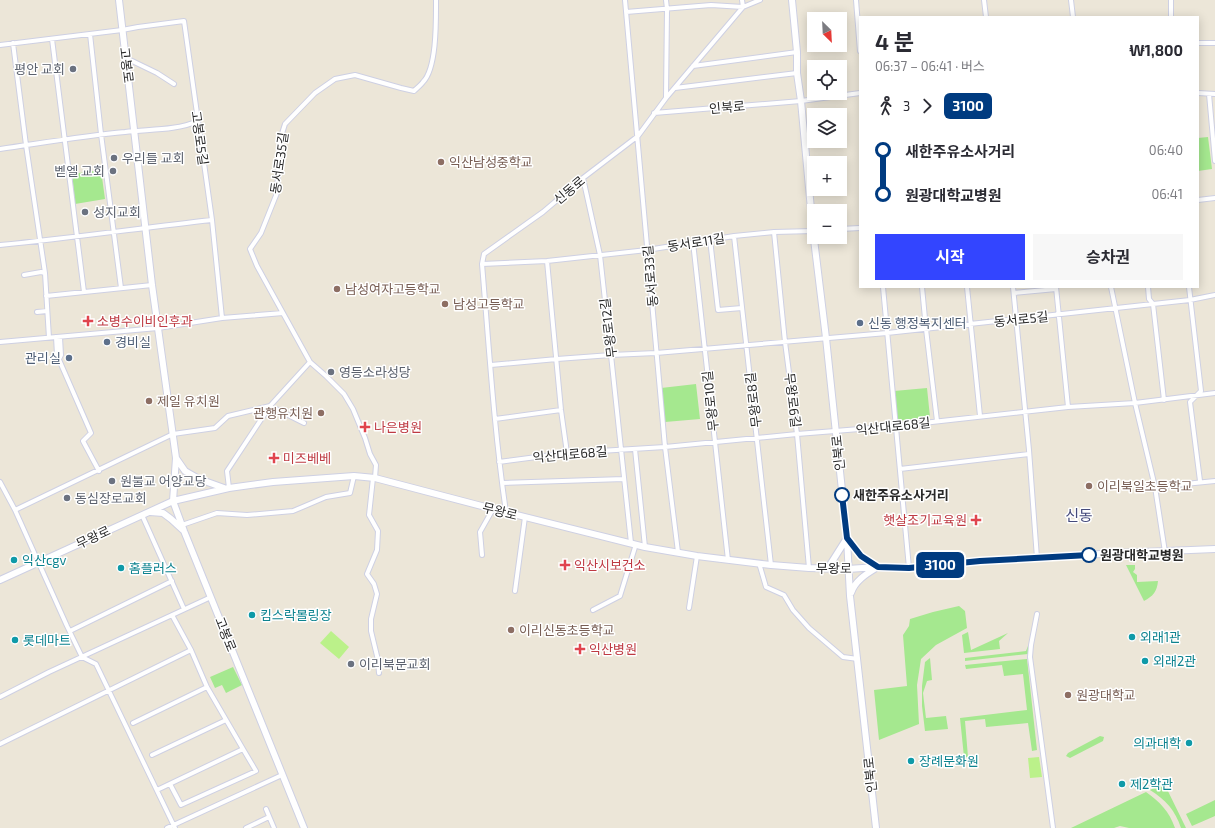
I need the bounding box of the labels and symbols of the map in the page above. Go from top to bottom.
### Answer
north arrow [807,12,847,52]
street label: 고봉로 [117,46,137,84]
place label: 평안 교회 [14,61,65,77]
marker: 평안 교회 [68,64,78,74]
street label: 인북로 [708,97,746,117]
street label: 고봉로5길 [188,110,212,166]
street label: 동서로35길 [267,131,291,195]
place label: 우리들 교회 [122,150,185,166]
marker: 우리들 교회 [109,153,119,163]
place label: 익산남성중학교 [449,154,533,170]
marker: 익산남성중학교 [436,157,446,167]
place label: 벧엘 교회 [54,163,105,179]
marker: 벧엘 교회 [108,166,118,176]
street label: 신동로 [550,172,588,208]
place label: 성지교회 [93,204,141,220]
marker: 성지교회 [80,207,90,217]
street label: 동서로11길 [666,230,726,254]
street label: 동서로33길 [639,244,661,308]
place label: 남성여자고등학교 [345,281,441,297]
marker: 남성여자고등학교 [332,284,342,294]
place label: 남성고등학교 [453,296,525,312]
street label: 무왕로12길 [596,297,620,359]
marker: 남성고등학교 [440,299,450,309]
street label: 동서로5길 [993,308,1049,330]
place label: 소병수이비인후과 [97,313,193,329]
marker: 소병수이비인후과 [82,315,94,327]
place label: 신동 행정복지센터 [868,315,967,331]
marker: 신동 행정복지센터 [855,318,865,328]
place label: 경비실 [115,334,151,350]
marker: 경비실 [102,337,112,347]
place label: 관리실 [25,350,61,366]
marker: 관리실 [64,353,74,363]
place label: 영등소라성당 [339,364,411,380]
marker: 영등소라성당 [326,367,336,377]
street label: 무왕로10길 [699,370,721,432]
street label: 무왕로8길 [742,371,764,429]
street label: 무왕로6길 [782,372,804,428]
place label: 제일 유치원 [157,393,220,409]
marker: 제일 유치원 [144,396,154,406]
place label: 관행유치원 [253,405,313,421]
marker: 관행유치원 [316,408,326,418]
street label: 익산대로68길 [855,414,931,438]
place label: 나은병원 [374,419,422,435]
marker: 나은병원 [359,421,371,433]
street label: 인북로 [828,434,848,472]
street label: 익산대로68길 [532,443,608,465]
place label: 미즈베베 [283,450,331,466]
marker: 미즈베베 [268,452,280,464]
place label: 원불교 어양교당 [120,473,207,489]
marker: 원불교 어양교당 [107,476,117,486]
place label: 이리북일초등학교 [1097,478,1193,494]
marker: 이리북일초등학교 [1084,481,1094,491]
marker: 새한주유소사거리 [834,487,850,503]
place label: 새한주유소사거리 [853,487,949,503]
place label: 동심장로교회 [75,490,147,506]
marker: 동심장로교회 [62,493,72,503]
street label: 무왕로 [481,499,519,523]
district label: 신동 [1065,506,1093,524]
place label: 햇살조기교육원 [883,512,967,528]
marker: 햇살조기교육원 [970,514,982,526]
street label: 무왕로 [73,522,113,552]
marker: 원광대학교병원 [1081,547,1097,563]
place label: 원광대학교병원 [1100,547,1184,563]
place label: 익산cgv [22,552,67,568]
line badge: 3100 [912,552,968,578]
marker: 익산cgv [9,555,19,565]
place label: 익산시보건소 [574,557,646,573]
marker: 익산시보건소 [559,559,571,571]
place label: 홈플러스 [129,560,177,576]
street label: 무왕로 [816,560,852,576]
marker: 홈플러스 [116,563,126,573]
place label: 킴스락볼링장 [260,607,332,623]
marker: 킴스락볼링장 [247,610,257,620]
street label: 고봉로 [212,614,240,654]
place label: 이리신동초등학교 [519,622,615,638]
marker: 이리신동초등학교 [506,625,516,635]
place label: 외래1관 [1140,629,1181,645]
place label: 롯데마트 [23,632,71,648]
marker: 외래1관 [1127,632,1137,642]
marker: 롯데마트 [10,635,20,645]
place label: 익산병원 [589,641,637,657]
marker: 익산병원 [574,643,586,655]
place label: 외래2관 [1153,653,1196,669]
place label: 이리북문교회 [359,656,431,672]
marker: 외래2관 [1140,656,1150,666]
marker: 이리북문교회 [346,659,356,669]
place label: 원광대학교 [1076,687,1136,703]
marker: 원광대학교 [1063,690,1073,700]
place label: 의과대학 [1133,735,1181,751]
marker: 의과대학 [1184,738,1194,748]
place label: 장례문화원 [919,753,979,769]
street label: 인북로 [860,756,880,794]
marker: 장례문화원 [906,756,916,766]
place label: 제2학관 [1130,776,1173,792]
marker: 제2학관 [1117,779,1127,789]

